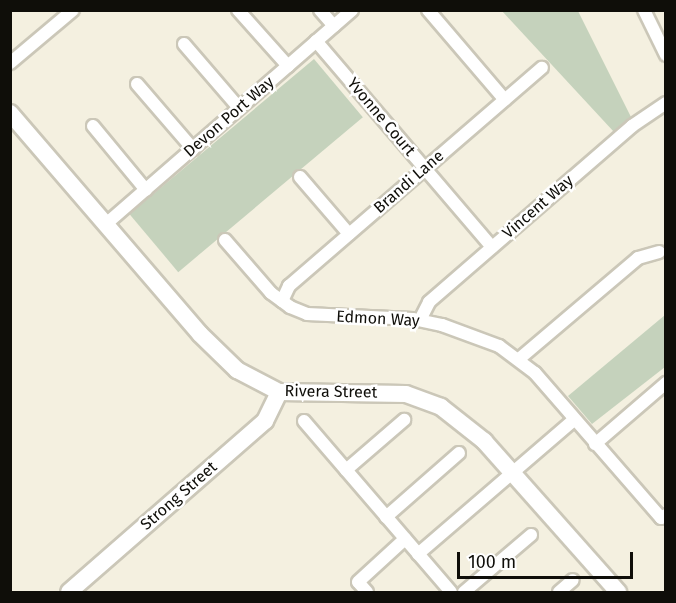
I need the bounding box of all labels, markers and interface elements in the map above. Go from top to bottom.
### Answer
street label: Devon Port Way [180,73,278,161]
street label: Yvonne Court [343,74,419,160]
street label: Brandi Lane [370,146,448,218]
street label: Vincent Way [499,171,577,243]
street label: Edmon Way [336,307,420,331]
street label: Rivera Street [284,382,378,402]
street label: Strong Street [137,458,221,534]
scale bar [460,540,636,578]
text: 100 m [468,551,516,573]

